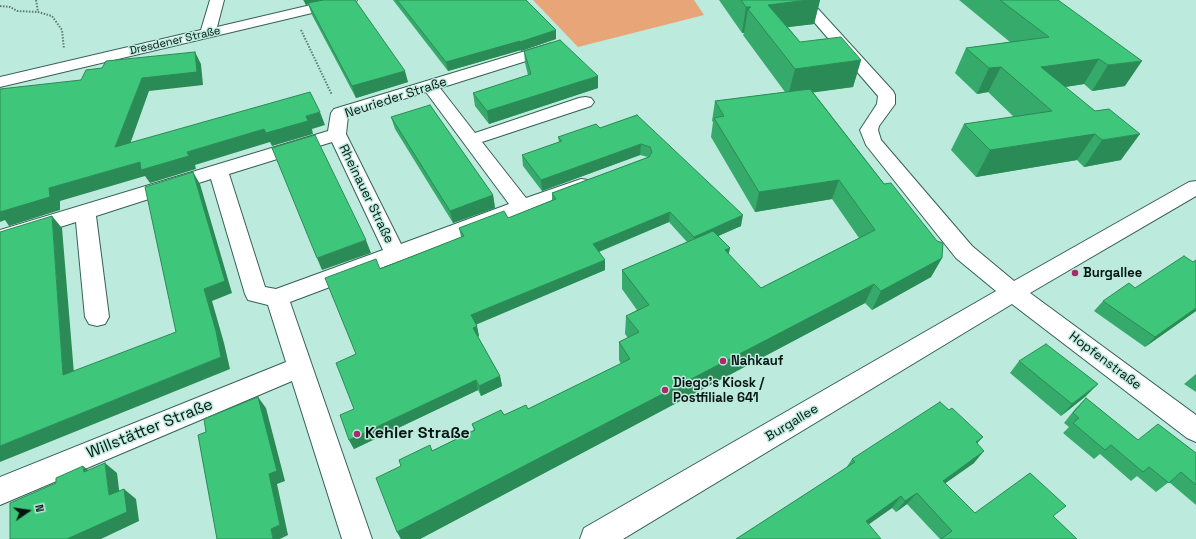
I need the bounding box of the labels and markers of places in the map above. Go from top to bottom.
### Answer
place label: Burgallee [1083,265,1142,281]
marker: Burgallee [1070,268,1080,278]
place label: Nahkauf [731,353,783,369]
marker: Nahkauf [718,356,728,366]
place label: Diego's Kiosk / Postfiliale 641 [673,375,764,406]
marker: Diego's Kiosk / Postfiliale 641 [660,385,670,395]
place label: Kehler Straße [365,424,470,444]
marker: Kehler Straße [352,429,362,439]

